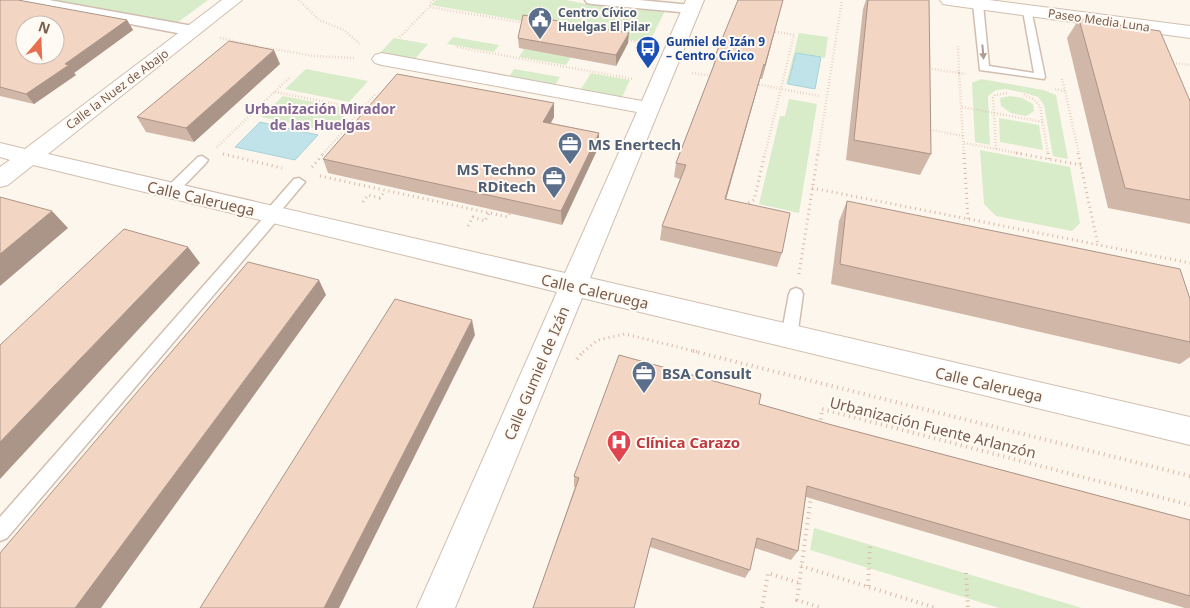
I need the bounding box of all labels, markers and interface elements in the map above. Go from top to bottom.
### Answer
place label: Centro Cívico Huelgas El Pilar [558,4,651,35]
street label: Paseo Media Luna [1047,4,1151,36]
public building icon: Centro Cívico Huelgas El Pilar [527,6,553,40]
north arrow [15,15,65,65]
text: N [36,16,53,38]
place label: Gumiel de Izán 9 – Centro Cívico [666,33,765,64]
bus stop icon: Gumiel de Izán 9 – Centro Cívico [635,35,661,69]
street label: Calle la Nuez de Abajo [62,45,172,133]
one-way arrow [979,45,987,61]
district label: Urbanización Mirador de las Huelgas [244,99,396,134]
office icon: MS Enertech [557,131,583,165]
place label: MS Enertech [588,134,681,154]
place label: MS Techno RDitech [457,159,536,196]
office icon: MS Techno RDitech [541,165,567,199]
street label: Calle Caleruega [145,176,257,220]
street label: Calle Caleruega [539,269,651,313]
street label: Calle Gumiel de Izán [499,303,573,443]
office icon: BSA Consult [631,360,657,394]
street label: Calle Caleruega [933,362,1045,406]
place label: BSA Consult [662,363,752,383]
street label: Urbanización Fuente Arlanzón [828,392,1038,462]
hospital icon: Clínica Carazo [606,429,632,463]
place label: Clínica Carazo [636,432,740,452]

